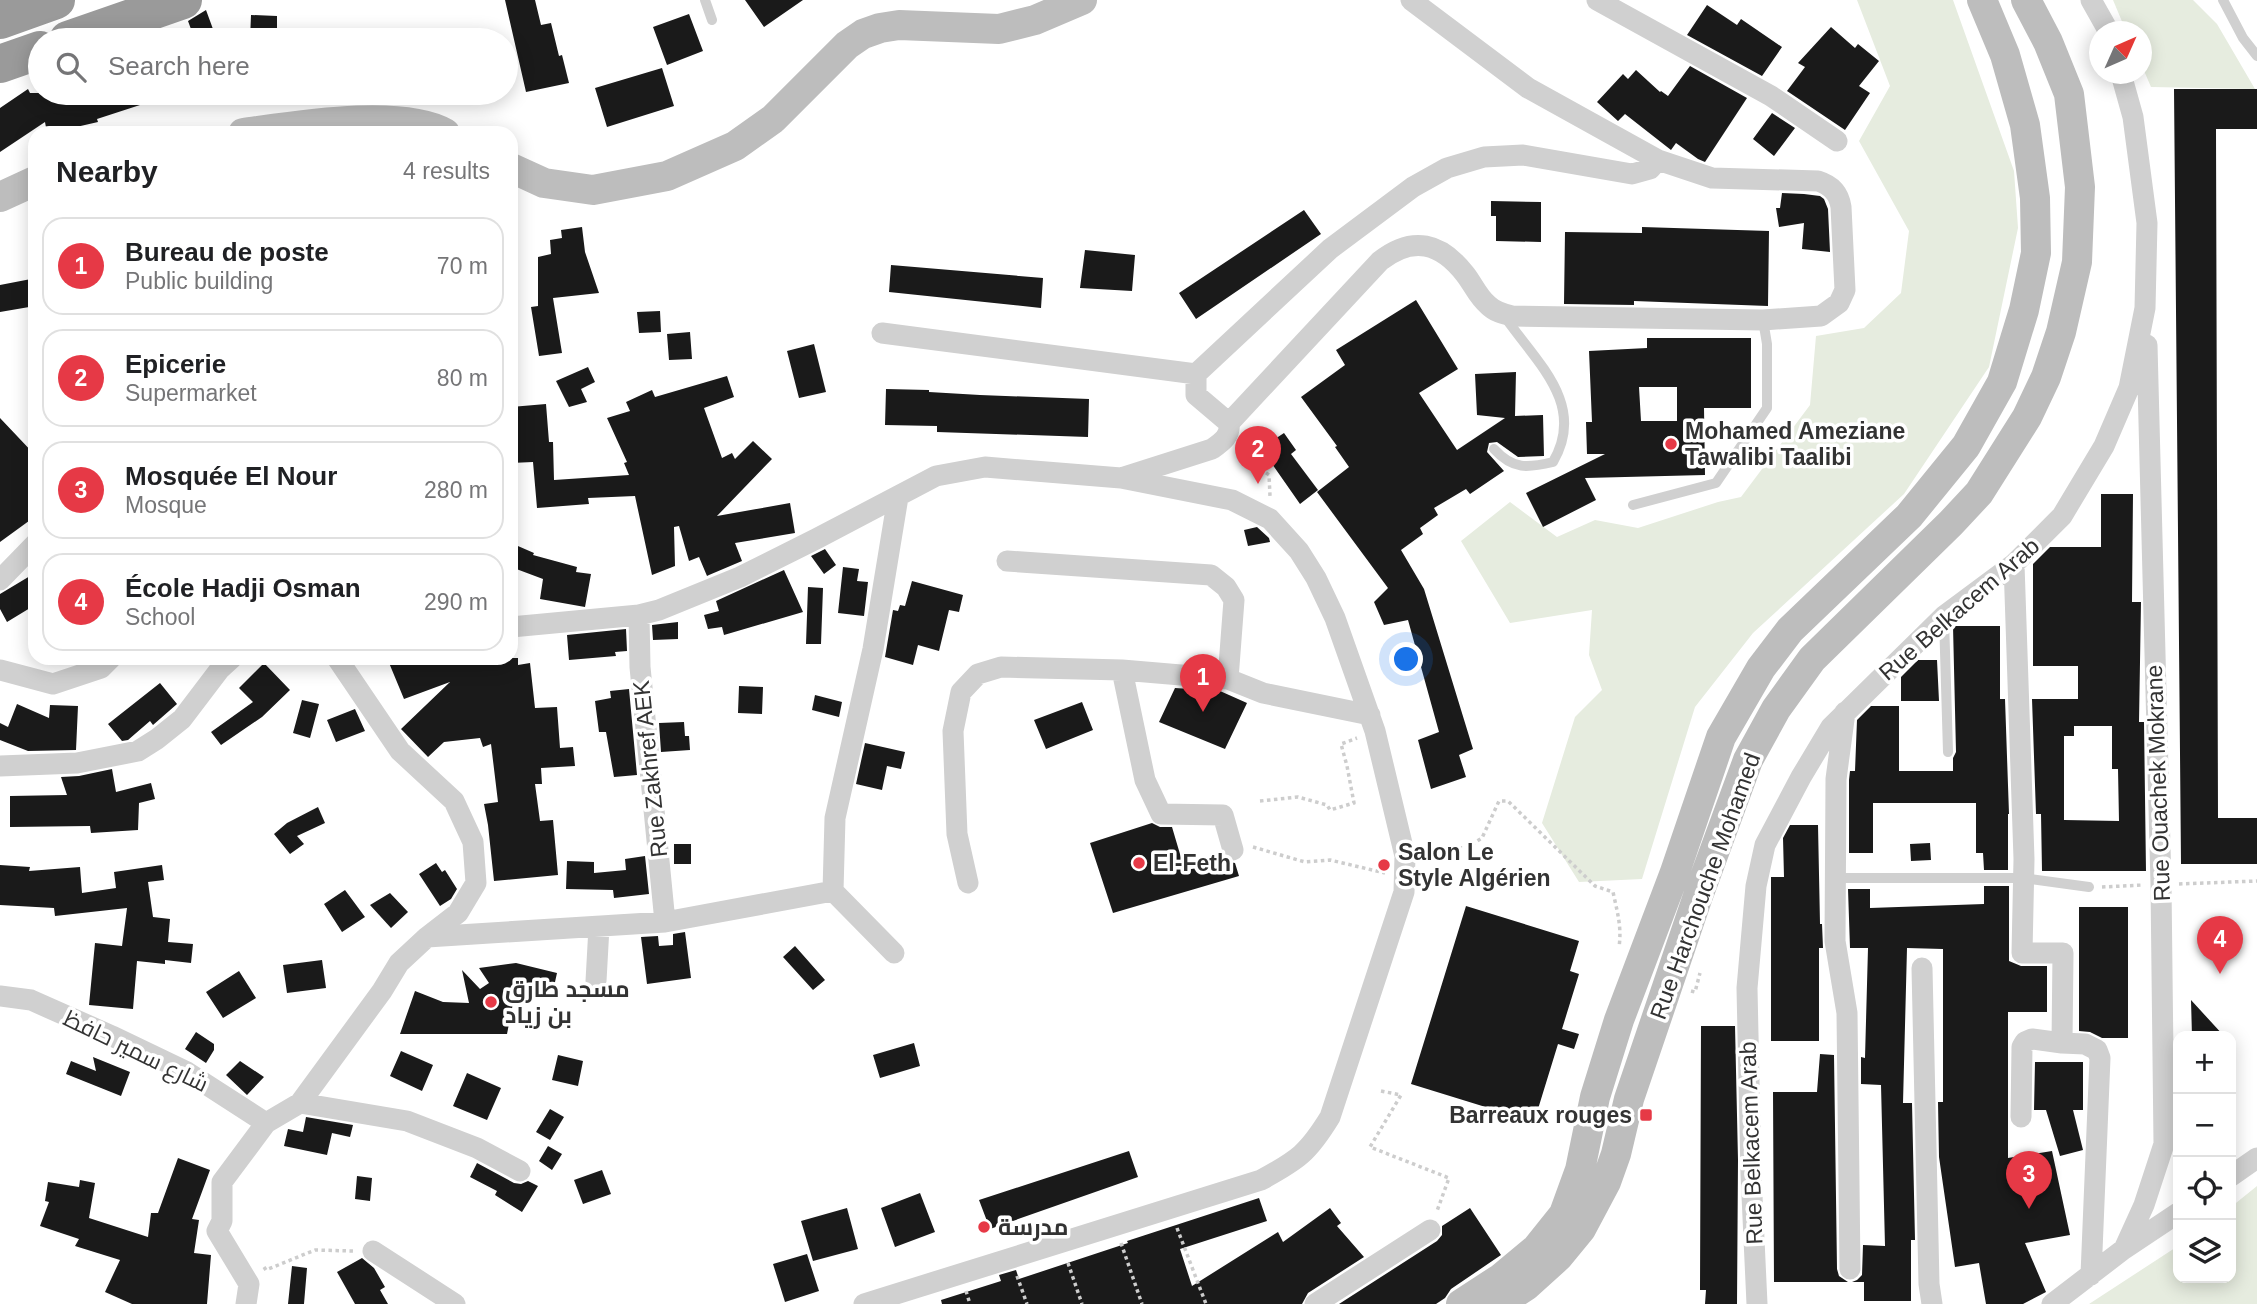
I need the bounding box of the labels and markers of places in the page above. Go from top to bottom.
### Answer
place label: Mohamed Ameziane Tawalibi Taalibi [1685,418,1905,470]
pin: 2 [1235,426,1281,484]
marker: Mohamed Ameziane Tawalibi Taalibi [1663,436,1679,452]
pin: 1 [1180,654,1226,712]
place label: Salon Le Style Algérien [1398,839,1551,891]
place label: El-Feth [1153,850,1231,876]
marker: El-Feth [1131,855,1147,871]
marker: Salon Le Style Algérien [1376,857,1392,873]
pin: 4 [2197,916,2243,974]
place label: مسجد طارق بن زياد [505,976,630,1029]
marker: مسجد طارق بن زياد [483,994,499,1010]
place label: Barreaux rouges [1449,1102,1632,1128]
marker: Barreaux rouges [1638,1107,1654,1123]
pin: 3 [2006,1151,2052,1209]
place label: مدرسة [998,1214,1068,1241]
marker: مدرسة [976,1219,992,1235]

